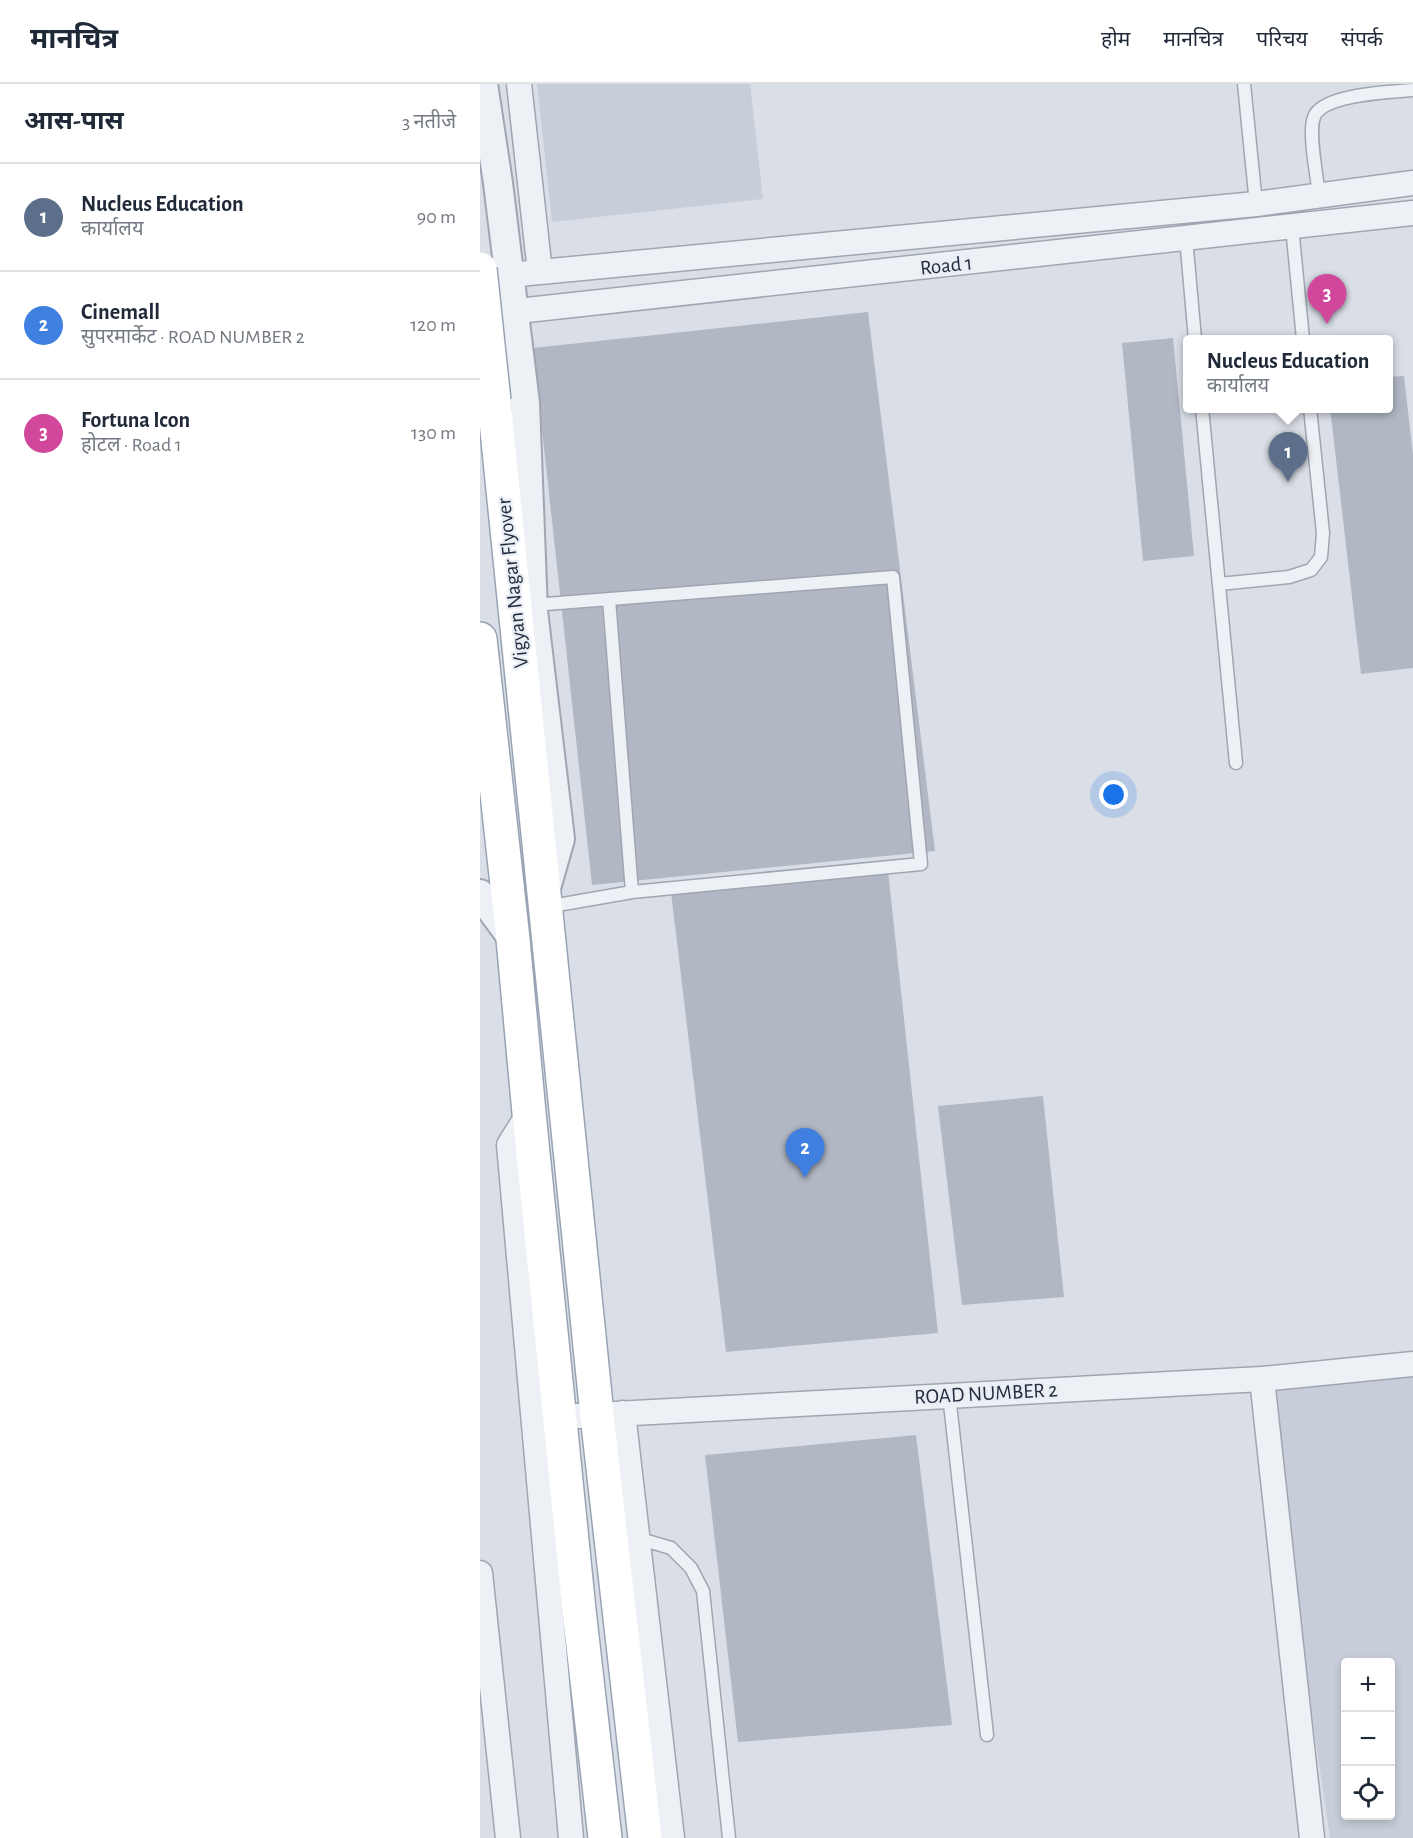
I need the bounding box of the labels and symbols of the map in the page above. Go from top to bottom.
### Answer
street label: Road 1 [919,252,973,279]
pin: 3 [1308,274,1346,324]
pin: 1 [1268,432,1308,482]
street label: Vigyan Nagar Flyover [493,497,532,669]
your location [1099,780,1128,809]
pin: 2 [786,1128,824,1178]
street label: ROAD NUMBER 2 [914,1379,1058,1408]

